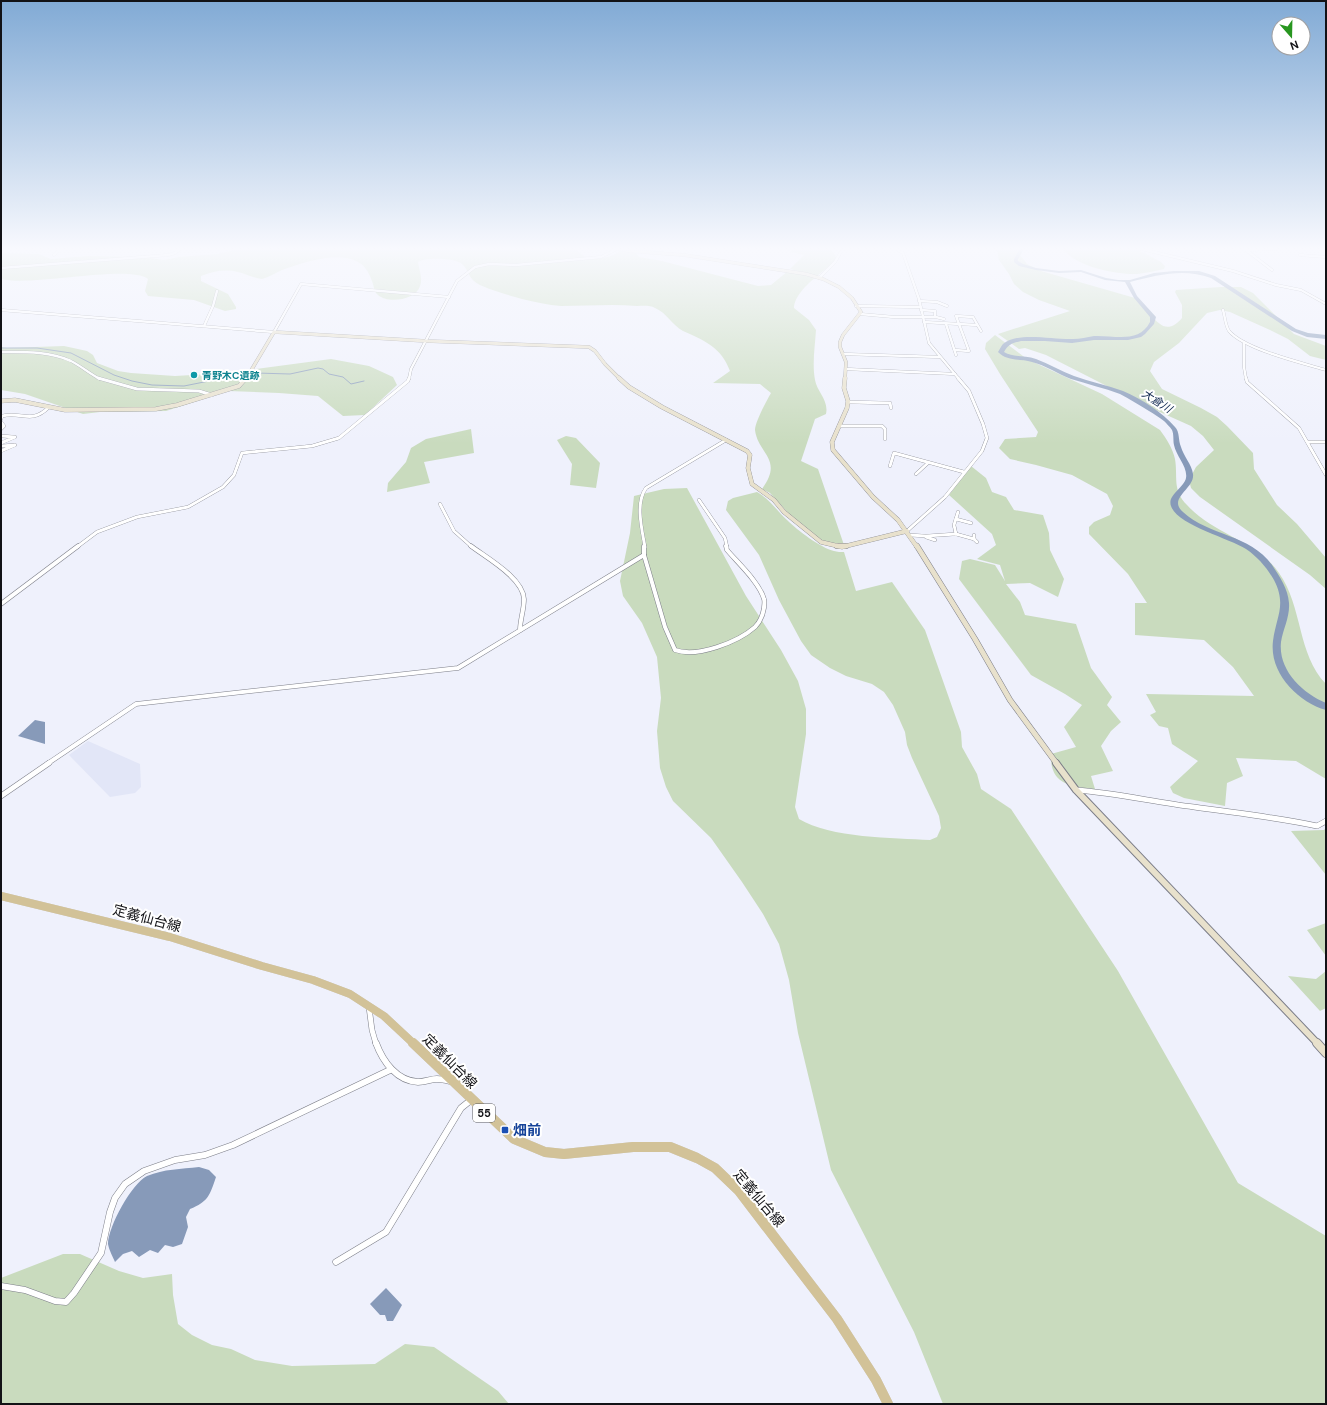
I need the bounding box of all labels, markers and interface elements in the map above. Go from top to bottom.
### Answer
north arrow [1271,16,1311,56]
text: N [1288,37,1301,53]
place label: 青野木C遺跡 [202,369,259,382]
marker: 青野木C遺跡 [189,370,199,380]
water label: 大倉川 [1139,386,1175,416]
street label: 定義仙台線 [111,900,183,936]
street label: 定義仙台線 [419,1030,481,1092]
road number: 55 [473,1104,495,1122]
place label: 畑前 [513,1121,541,1139]
marker: 畑前 [500,1125,510,1135]
street label: 定義仙台線 [730,1165,788,1231]

